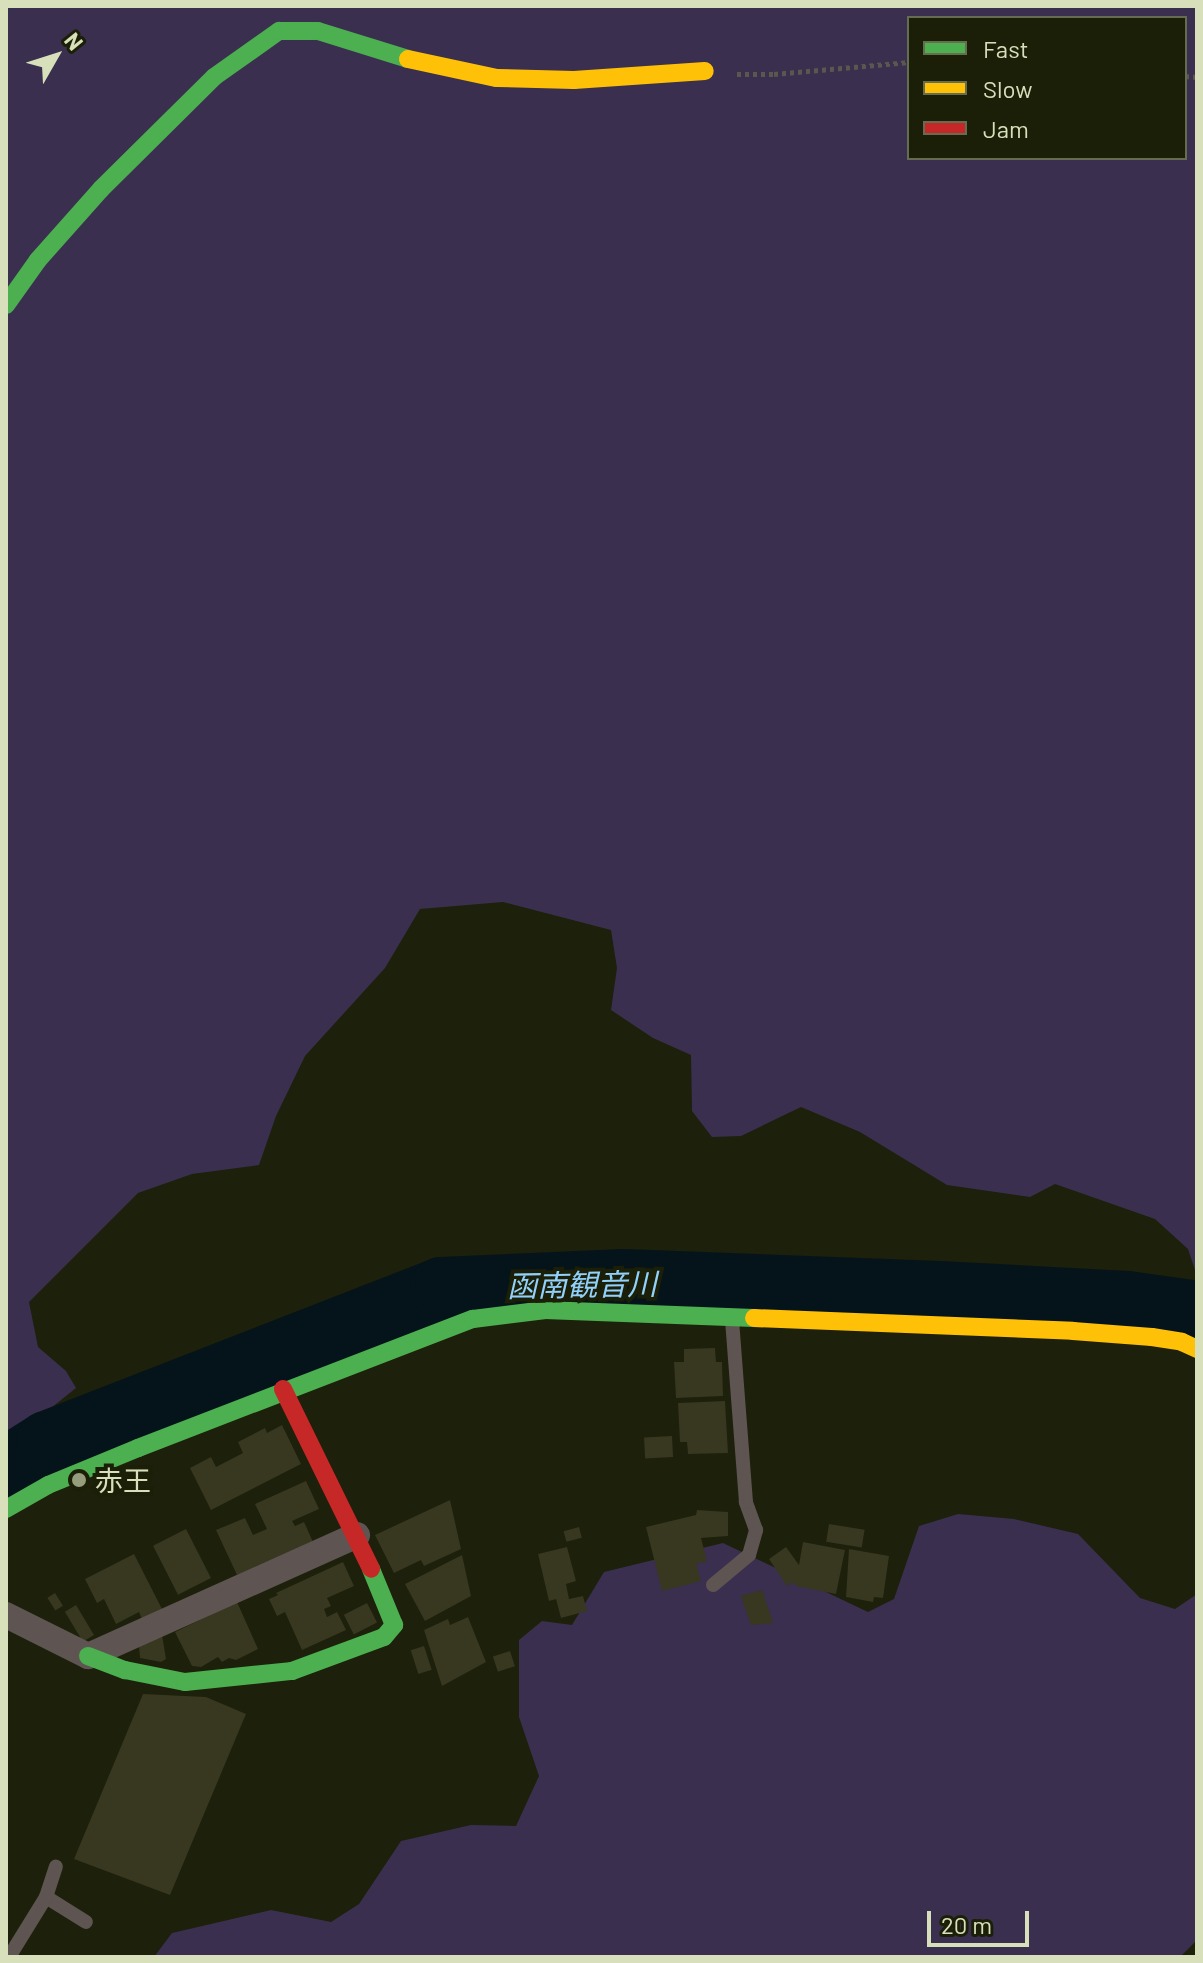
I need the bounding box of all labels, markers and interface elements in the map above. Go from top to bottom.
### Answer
north arrow [16,16,96,96]
legend [907,16,1187,160]
text: N [60,27,89,55]
text: Fast [983,34,1028,63]
text: Slow [983,74,1032,103]
text: Jam [983,114,1029,143]
water label: 函南観音川 [507,1265,657,1303]
place label: 赤王 [95,1463,151,1497]
marker: 赤王 [70,1471,88,1489]
scale bar [931,1895,1033,1945]
text: 20 m [941,1910,992,1939]

